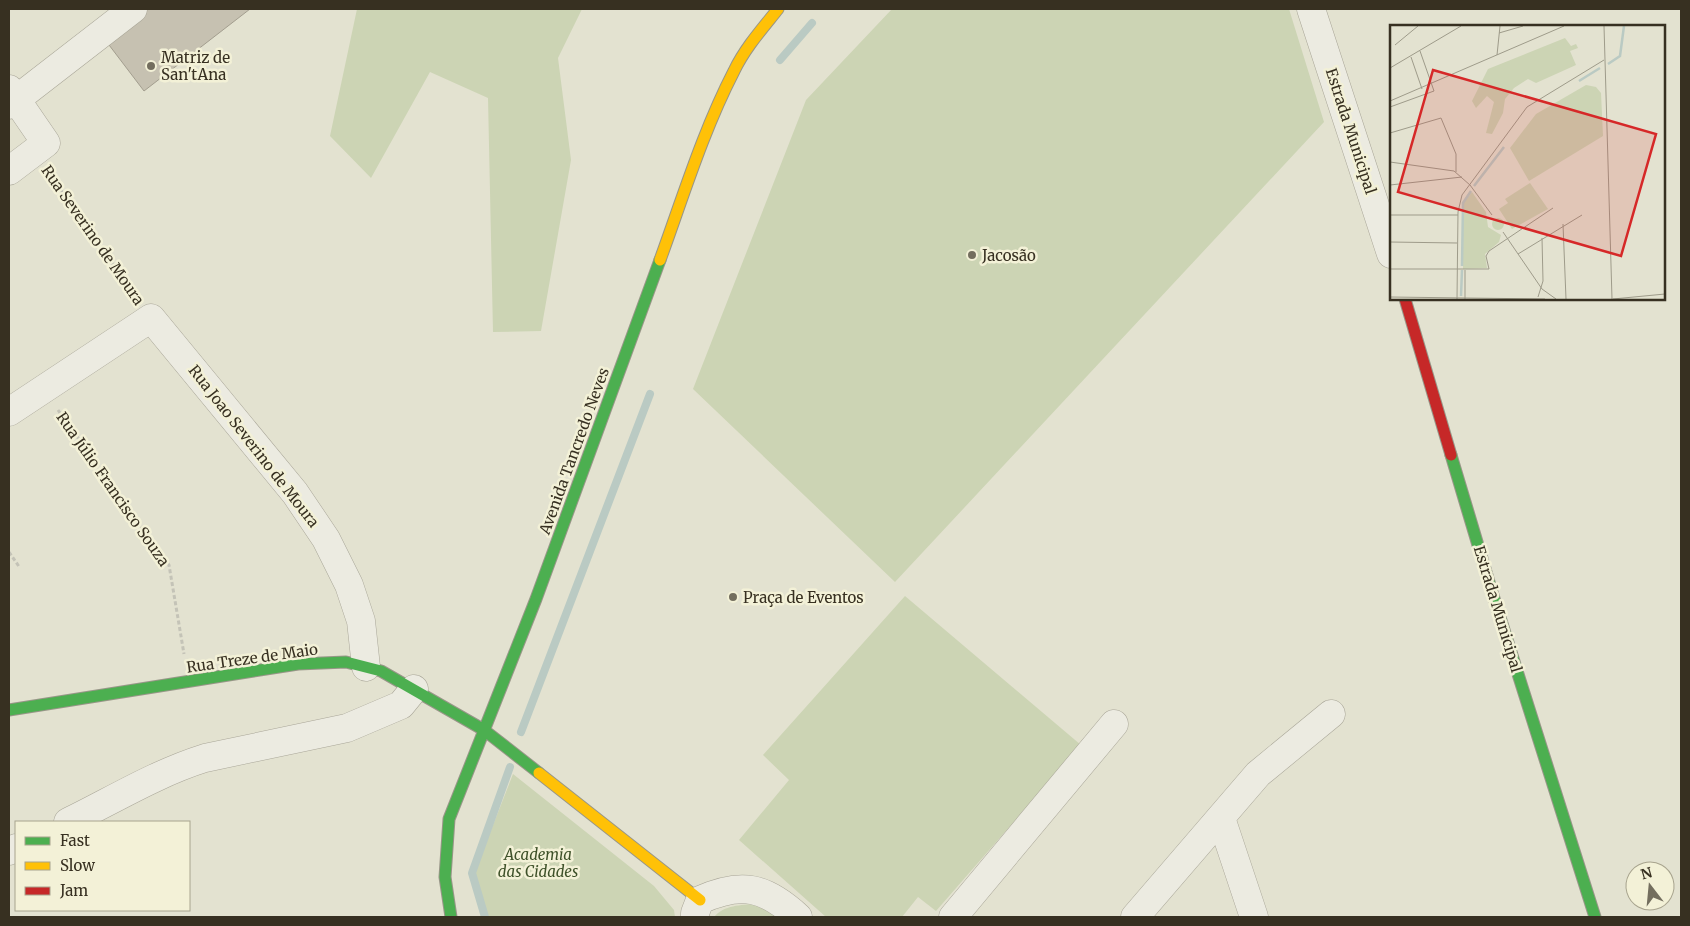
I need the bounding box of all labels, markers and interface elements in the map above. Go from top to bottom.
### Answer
inset map [1390,25,1665,300]
place label: Matriz de San'tAna [161,48,230,84]
marker: Matriz de San'tAna [145,60,157,72]
street label: Estrada Municipal [1322,66,1380,197]
street label: Rua Severino de Moura [38,161,148,309]
place label: Jacosão [981,246,1036,265]
marker: Jacosão [966,249,978,261]
street label: Rua Joao Severino de Moura [185,361,323,531]
street label: Avenida Tancredo Neves [535,365,613,538]
street label: Rua Júlio Francisco Souza [52,408,174,570]
street label: Estrada Municipal [1470,543,1526,675]
place label: Praça de Eventos [743,588,864,607]
marker: Praça de Eventos [727,591,739,603]
street label: Rua Treze de Maio [185,639,319,677]
legend [15,821,190,911]
text: Fast [60,831,90,850]
park label: Academia das Cidades [498,845,578,881]
text: Slow [60,856,95,875]
north arrow [1625,861,1675,911]
text: N [1639,863,1654,884]
text: Jam [59,881,88,900]

